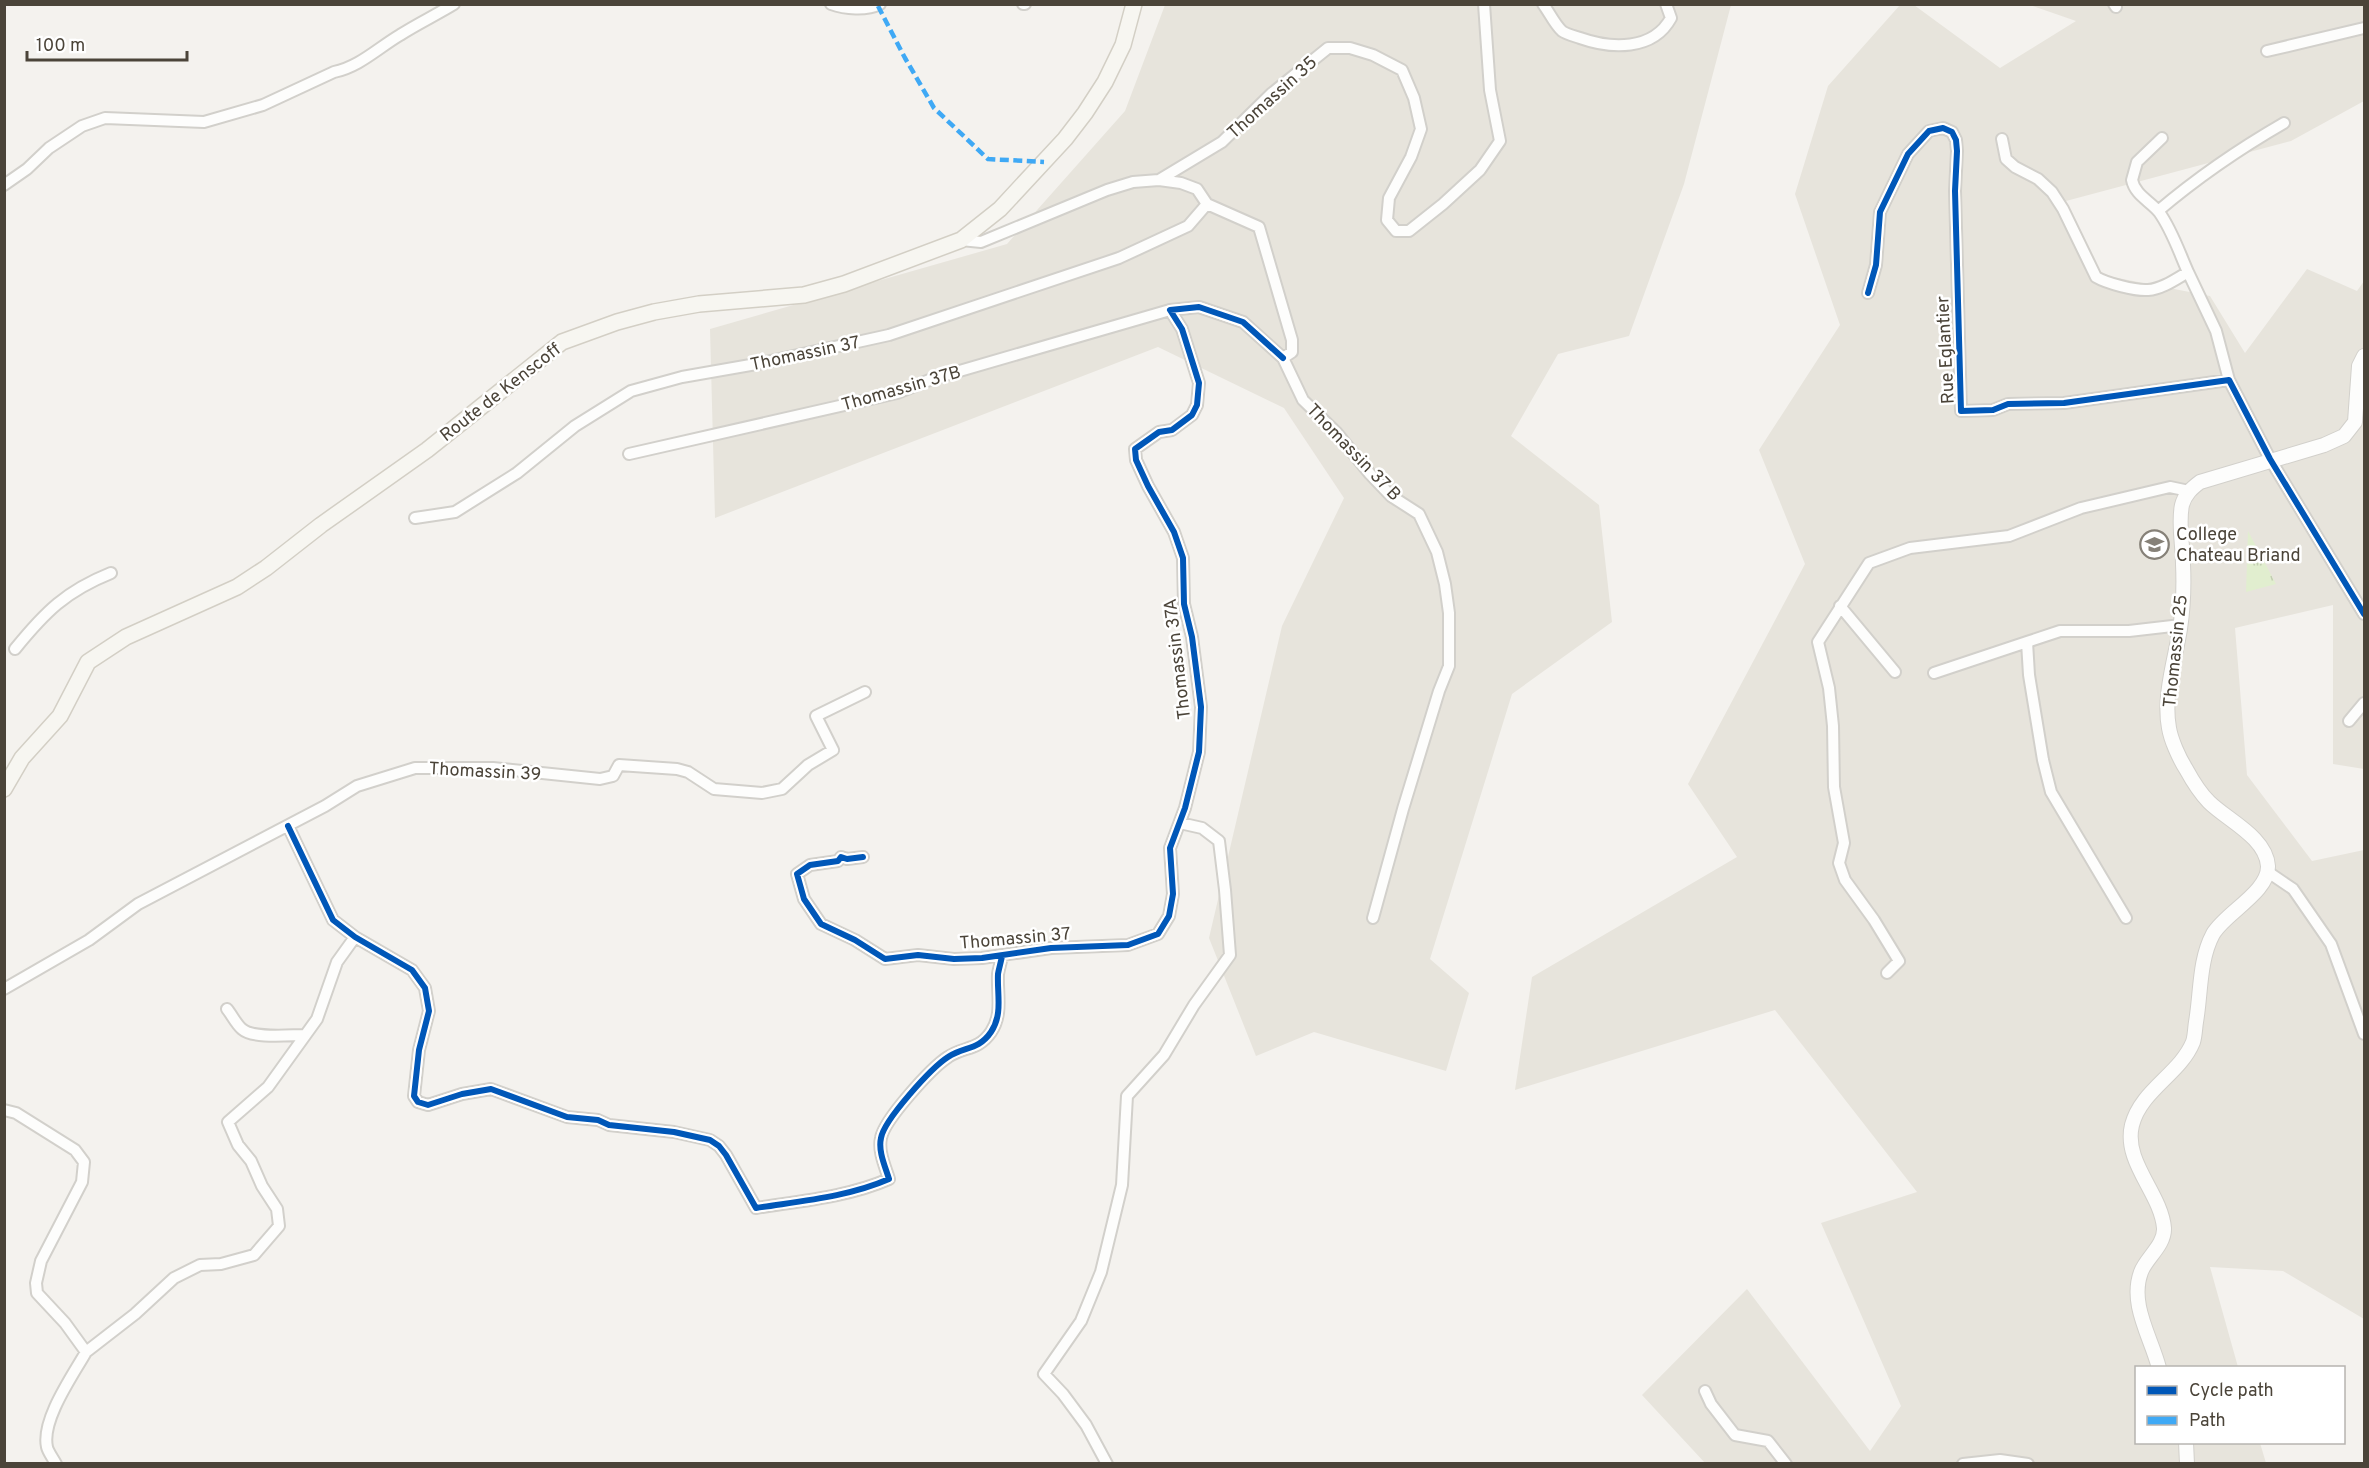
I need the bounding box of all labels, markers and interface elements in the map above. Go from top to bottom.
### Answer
scale bar [27,24,188,62]
text: 100 m [36,35,85,58]
street label: Thomassin 35 [1223,52,1323,145]
street label: Rue Eglantier [1932,295,1961,405]
street label: Thomassin 37 [748,332,862,377]
street label: Route de Kenscoff [436,339,566,448]
street label: Thomassin 37B [839,361,964,417]
street label: Thomassin 37 B [1301,399,1405,507]
place label: College Chateau Briand [2176,524,2301,568]
school or university icon: College Chateau Briand [2139,528,2171,560]
street label: Thomassin 25 [2159,593,2194,709]
street label: Thomassin 37A [1160,597,1197,721]
street label: Thomassin 39 [428,758,542,787]
street label: Thomassin 37 [959,923,1072,956]
legend [2135,1366,2345,1444]
text: Cycle path [2189,1380,2274,1403]
text: Path [2189,1410,2226,1433]

